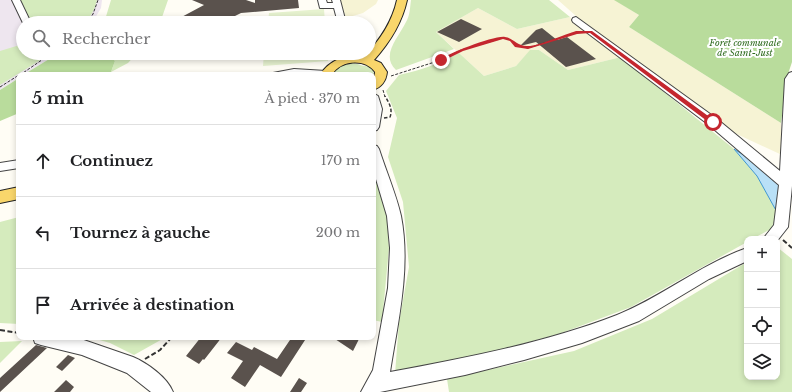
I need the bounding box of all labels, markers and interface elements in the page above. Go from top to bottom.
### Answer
search box [16,16,376,60]
icon: search [30,27,52,49]
text: Rechercher [62,29,150,48]
park label: Forêt communale de Saint-Just [708,37,781,58]
route end [432,51,450,69]
text: 5 min [32,88,84,109]
text: À pied · 370 m [265,90,360,107]
route start [704,113,722,131]
icon: ahead [32,150,54,172]
text: Continuez [70,151,153,170]
text: 170 m [321,152,360,169]
icon: left [32,222,54,244]
text: Tournez à gauche [70,223,210,242]
text: 200 m [316,224,360,241]
map controls [744,236,780,380]
button: + [744,236,780,272]
button: − [744,272,780,308]
icon: arrive [32,294,54,316]
text: Arrivée à destination [70,295,234,314]
button: locate [744,308,780,344]
button: layers [744,344,780,380]

